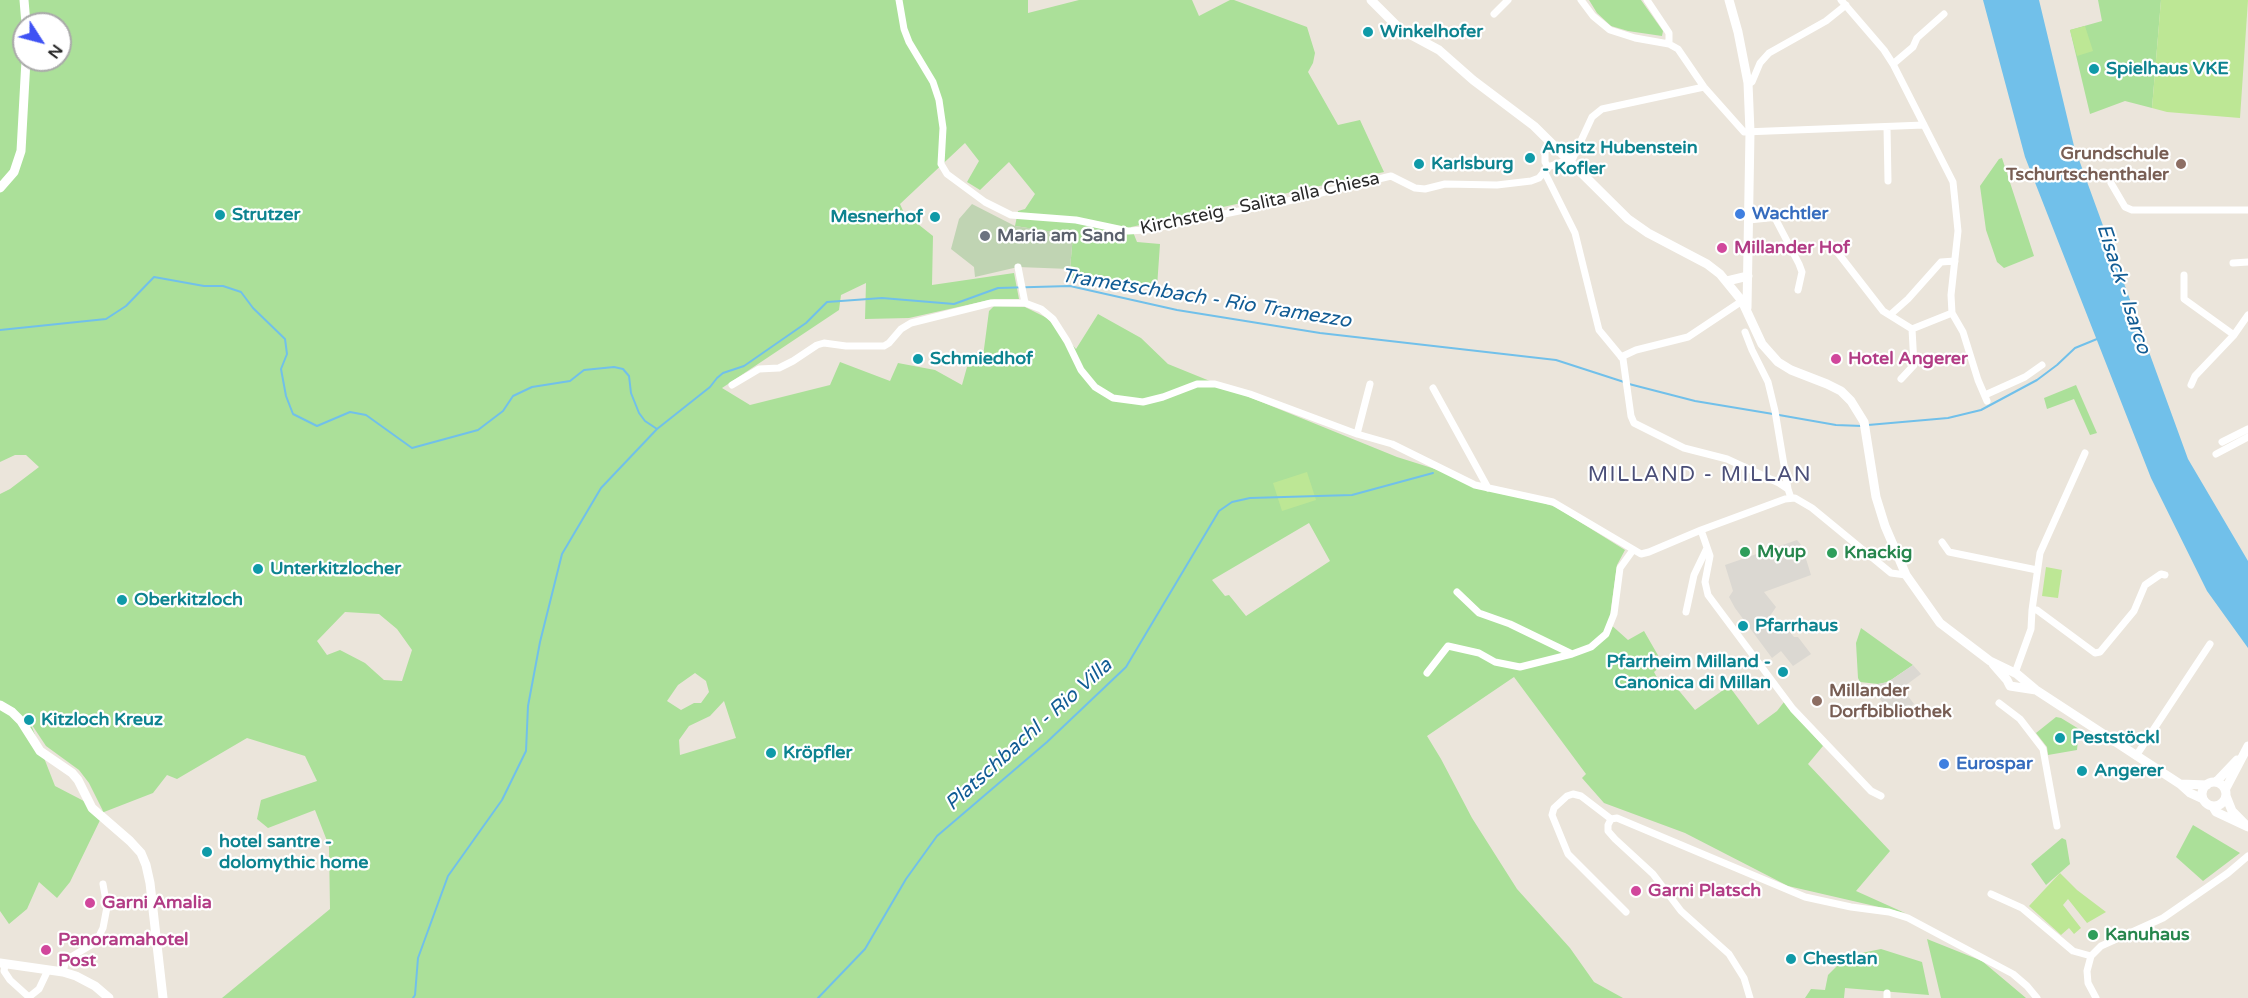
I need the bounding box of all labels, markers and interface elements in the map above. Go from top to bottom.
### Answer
north arrow [12,12,72,72]
place label: Winkelhofer [1380,21,1483,43]
marker: Winkelhofer [1361,25,1375,39]
text: N [43,40,67,62]
place label: Spielhaus VKE [2106,58,2229,80]
marker: Spielhaus VKE [2087,62,2101,76]
place label: Ansitz Hubenstein - Kofler [1542,137,1698,180]
place label: Grundschule Tschurtschenthaler [2006,143,2169,186]
marker: Ansitz Hubenstein - Kofler [1523,151,1537,165]
place label: Karlsburg [1431,153,1513,175]
marker: Karlsburg [1412,157,1426,171]
marker: Grundschule Tschurtschenthaler [2174,157,2188,171]
street label: Kirchsteig - Salita alla Chiesa [1138,168,1382,240]
place label: Wachtler [1752,203,1828,225]
place label: Strutzer [232,204,300,226]
place label: Mesnerhof [830,206,923,228]
marker: Wachtler [1733,207,1747,221]
marker: Strutzer [213,208,227,222]
marker: Mesnerhof [928,210,942,224]
water label: Eisack - Isarco [2091,221,2155,357]
place label: Maria am Sand [997,225,1126,247]
marker: Maria am Sand [978,229,992,243]
place label: Millander Hof [1734,237,1850,259]
marker: Millander Hof [1715,241,1729,255]
water label: Trametschbach - Rio Tramezzo [1059,264,1353,334]
place label: Schmiedhof [930,348,1033,370]
place label: Hotel Angerer [1848,348,1968,370]
marker: Schmiedhof [911,352,925,366]
marker: Hotel Angerer [1829,352,1843,366]
district label: MILLAND - MILLAN [1588,462,1812,488]
place label: Myup [1757,541,1806,563]
place label: Knackig [1844,542,1912,564]
marker: Myup [1738,545,1752,559]
marker: Knackig [1825,546,1839,560]
place label: Unterkitzlocher [270,558,401,580]
marker: Unterkitzlocher [251,562,265,576]
place label: Oberkitzloch [134,589,243,611]
marker: Oberkitzloch [115,593,129,607]
place label: Pfarrhaus [1755,615,1838,637]
marker: Pfarrhaus [1736,619,1750,633]
place label: Pfarrheim Milland - Canonica di Millan [1606,651,1771,694]
water label: Platschbachl - Rio Villa [941,654,1117,816]
marker: Pfarrheim Milland - Canonica di Millan [1776,665,1790,679]
place label: Millander Dorfbibliothek [1829,680,1952,722]
marker: Millander Dorfbibliothek [1810,694,1824,708]
place label: Kitzloch Kreuz [41,709,163,731]
marker: Kitzloch Kreuz [22,713,36,727]
place label: Peststöckl [2072,727,2160,749]
marker: Peststöckl [2053,731,2067,745]
place label: Kröpfler [783,742,852,764]
marker: Kröpfler [764,746,778,760]
place label: Eurospar [1956,753,2033,775]
marker: Eurospar [1937,757,1951,771]
place label: Angerer [2094,760,2164,782]
marker: Angerer [2075,764,2089,778]
place label: hotel santre - dolomythic home [219,831,368,874]
marker: hotel santre - dolomythic home [200,845,214,859]
place label: Garni Platsch [1648,880,1761,902]
marker: Garni Platsch [1629,884,1643,898]
place label: Garni Amalia [102,892,212,914]
marker: Garni Amalia [83,896,97,910]
place label: Kanuhaus [2105,924,2190,946]
marker: Kanuhaus [2086,928,2100,942]
place label: Panoramahotel Post [58,929,189,972]
marker: Panoramahotel Post [39,943,53,957]
place label: Chestlan [1803,948,1878,970]
marker: Chestlan [1784,952,1798,966]

